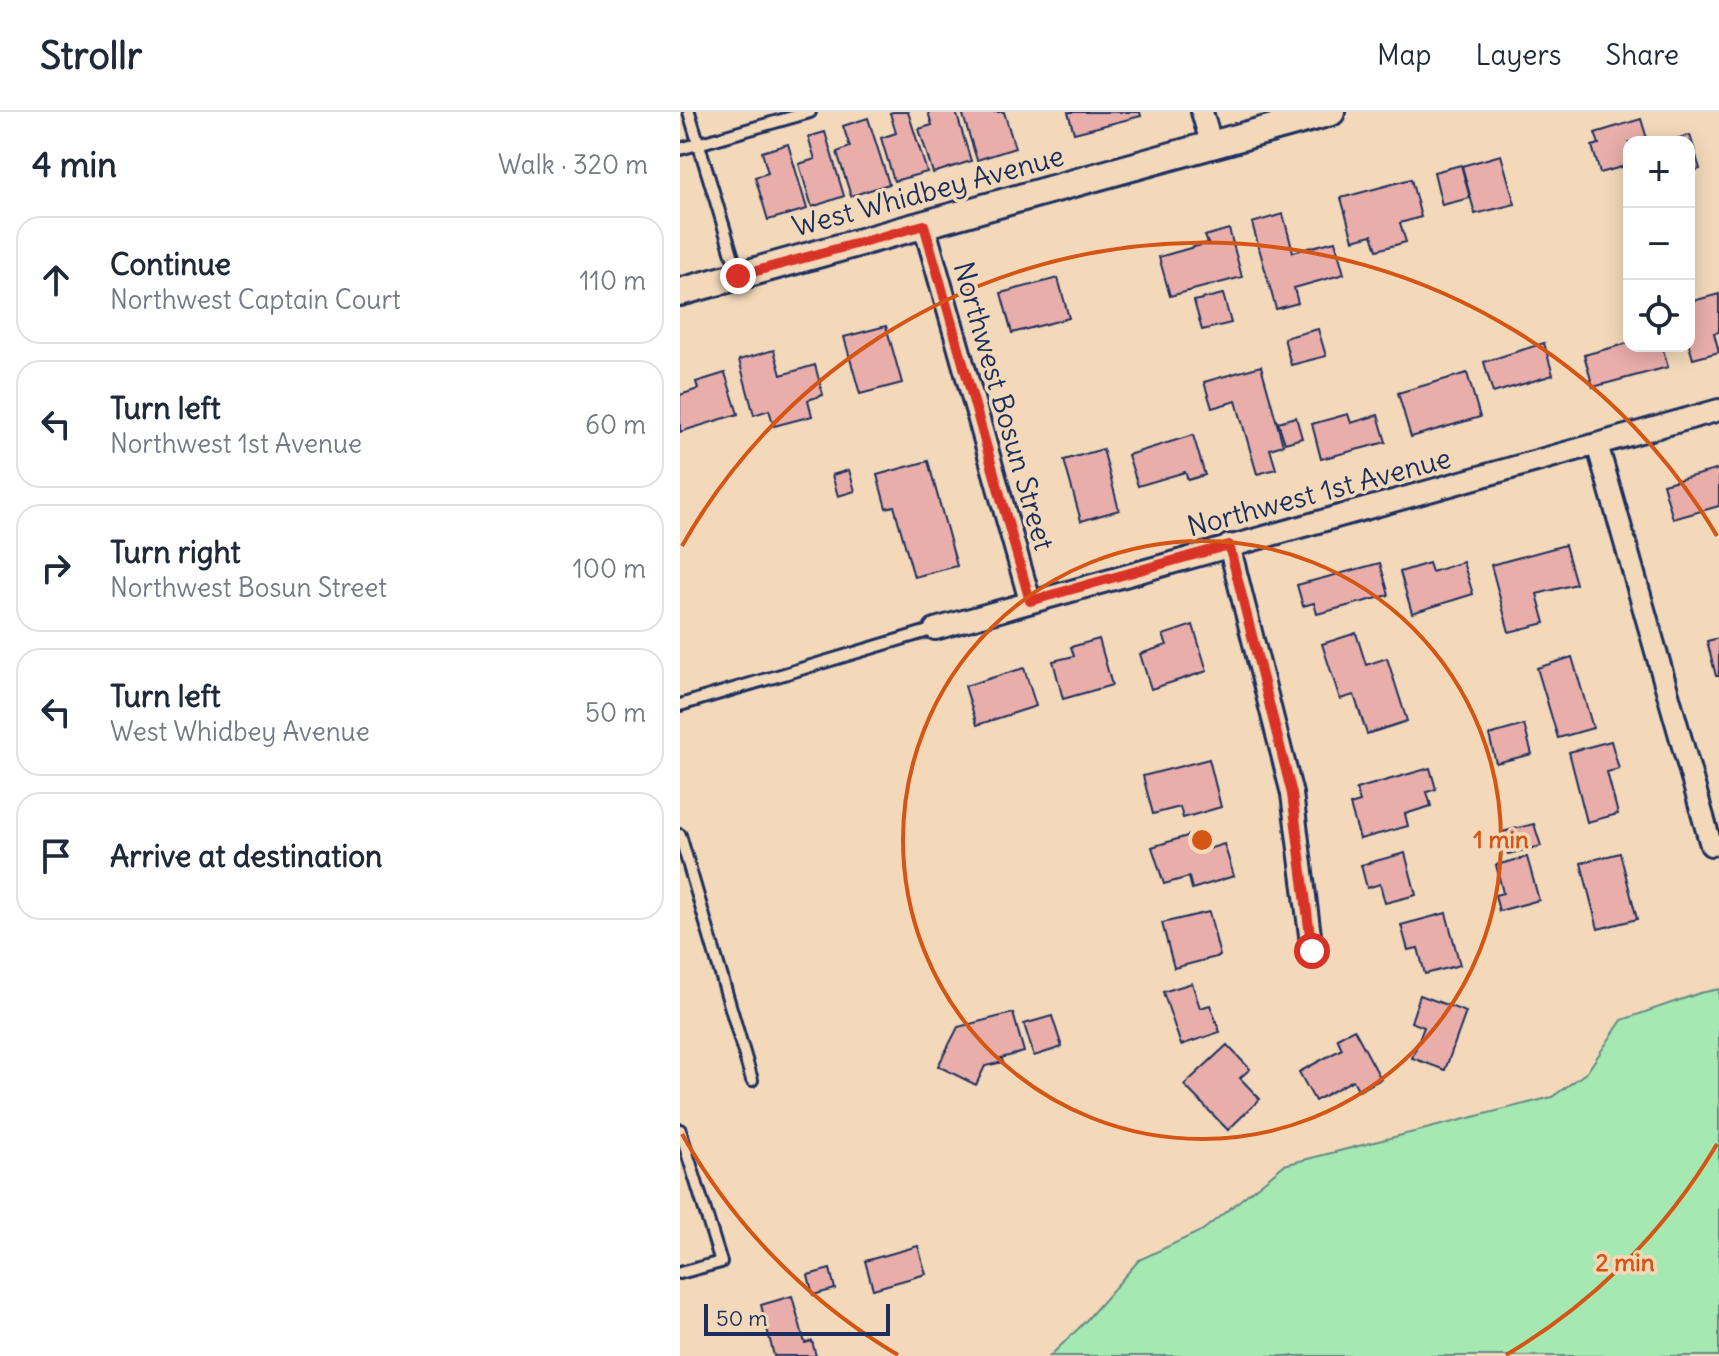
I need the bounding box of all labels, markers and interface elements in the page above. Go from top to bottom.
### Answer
text: Strollr [40,32,142,79]
text: Map [1377,37,1432,73]
text: Layers [1476,37,1562,73]
text: Share [1606,37,1679,73]
map controls [1623,136,1695,352]
button: + [1623,136,1695,208]
street label: West Whidbey Avenue [788,137,1068,245]
text: 4 min [32,143,117,186]
text: Walk · 320 m [498,148,648,181]
button: − [1623,208,1695,280]
text: Continue [110,245,231,283]
icon: ahead [34,258,78,302]
route end [720,258,756,294]
street label: Northwest Bosun Street [946,258,1062,554]
text: 110 m [579,264,646,297]
button: locate [1623,280,1695,352]
text: Northwest Captain Court [110,283,401,316]
text: Turn left [110,389,221,427]
icon: left [34,402,78,446]
text: 60 m [585,408,646,441]
text: Northwest 1st Avenue [110,427,362,460]
street label: Northwest 1st Avenue [1183,439,1455,545]
text: Turn right [110,533,241,571]
icon: right [34,546,78,590]
text: 100 m [572,552,646,585]
text: Northwest Bosun Street [110,571,387,604]
text: Turn left [110,677,221,715]
icon: left [34,690,78,734]
text: 50 m [585,696,646,729]
text: West Whidbey Avenue [110,715,370,748]
text: 1 min [1473,824,1529,854]
centre of rings [1188,826,1216,854]
icon: arrive [34,834,78,878]
text: Arrive at destination [110,837,382,875]
route start [1294,933,1330,969]
text: 2 min [1595,1247,1655,1277]
scale bar [704,1300,890,1336]
text: 50 m [716,1304,768,1332]

